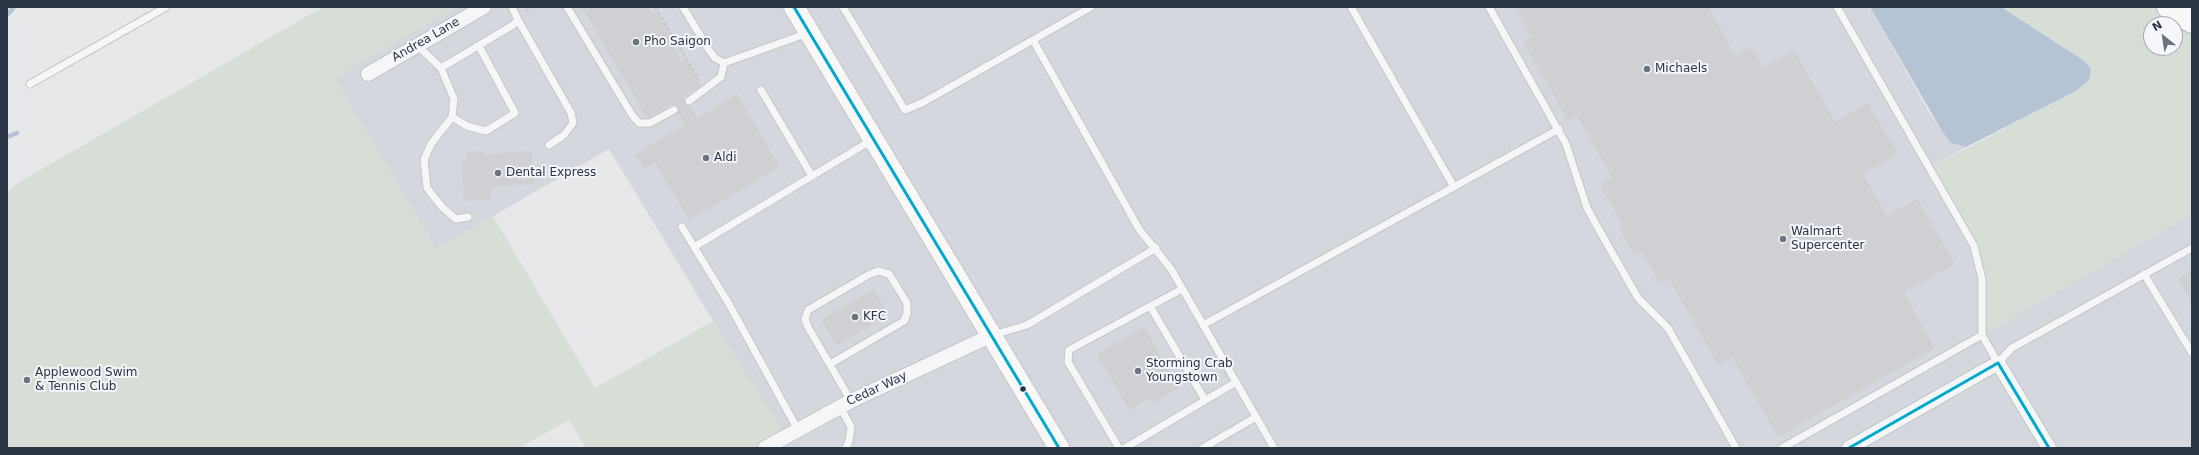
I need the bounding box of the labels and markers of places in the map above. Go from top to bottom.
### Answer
place label: Pho Saigon [644,35,711,49]
marker: Pho Saigon [631,37,641,47]
place label: Michaels [1655,62,1707,76]
marker: Michaels [1642,64,1652,74]
place label: Aldi [714,151,736,165]
marker: Aldi [701,153,711,163]
place label: Dental Express [506,166,596,180]
marker: Dental Express [493,168,503,178]
place label: Walmart Supercenter [1791,225,1864,253]
marker: Walmart Supercenter [1778,234,1788,244]
place label: KFC [863,310,886,324]
marker: KFC [850,312,860,322]
place label: Storming Crab Youngstown [1146,357,1233,385]
place label: Applewood Swim & Tennis Club [35,366,138,394]
marker: Storming Crab Youngstown [1133,366,1143,376]
marker: Applewood Swim & Tennis Club [22,375,32,385]
unlabelled marker [1018,384,1028,394]

